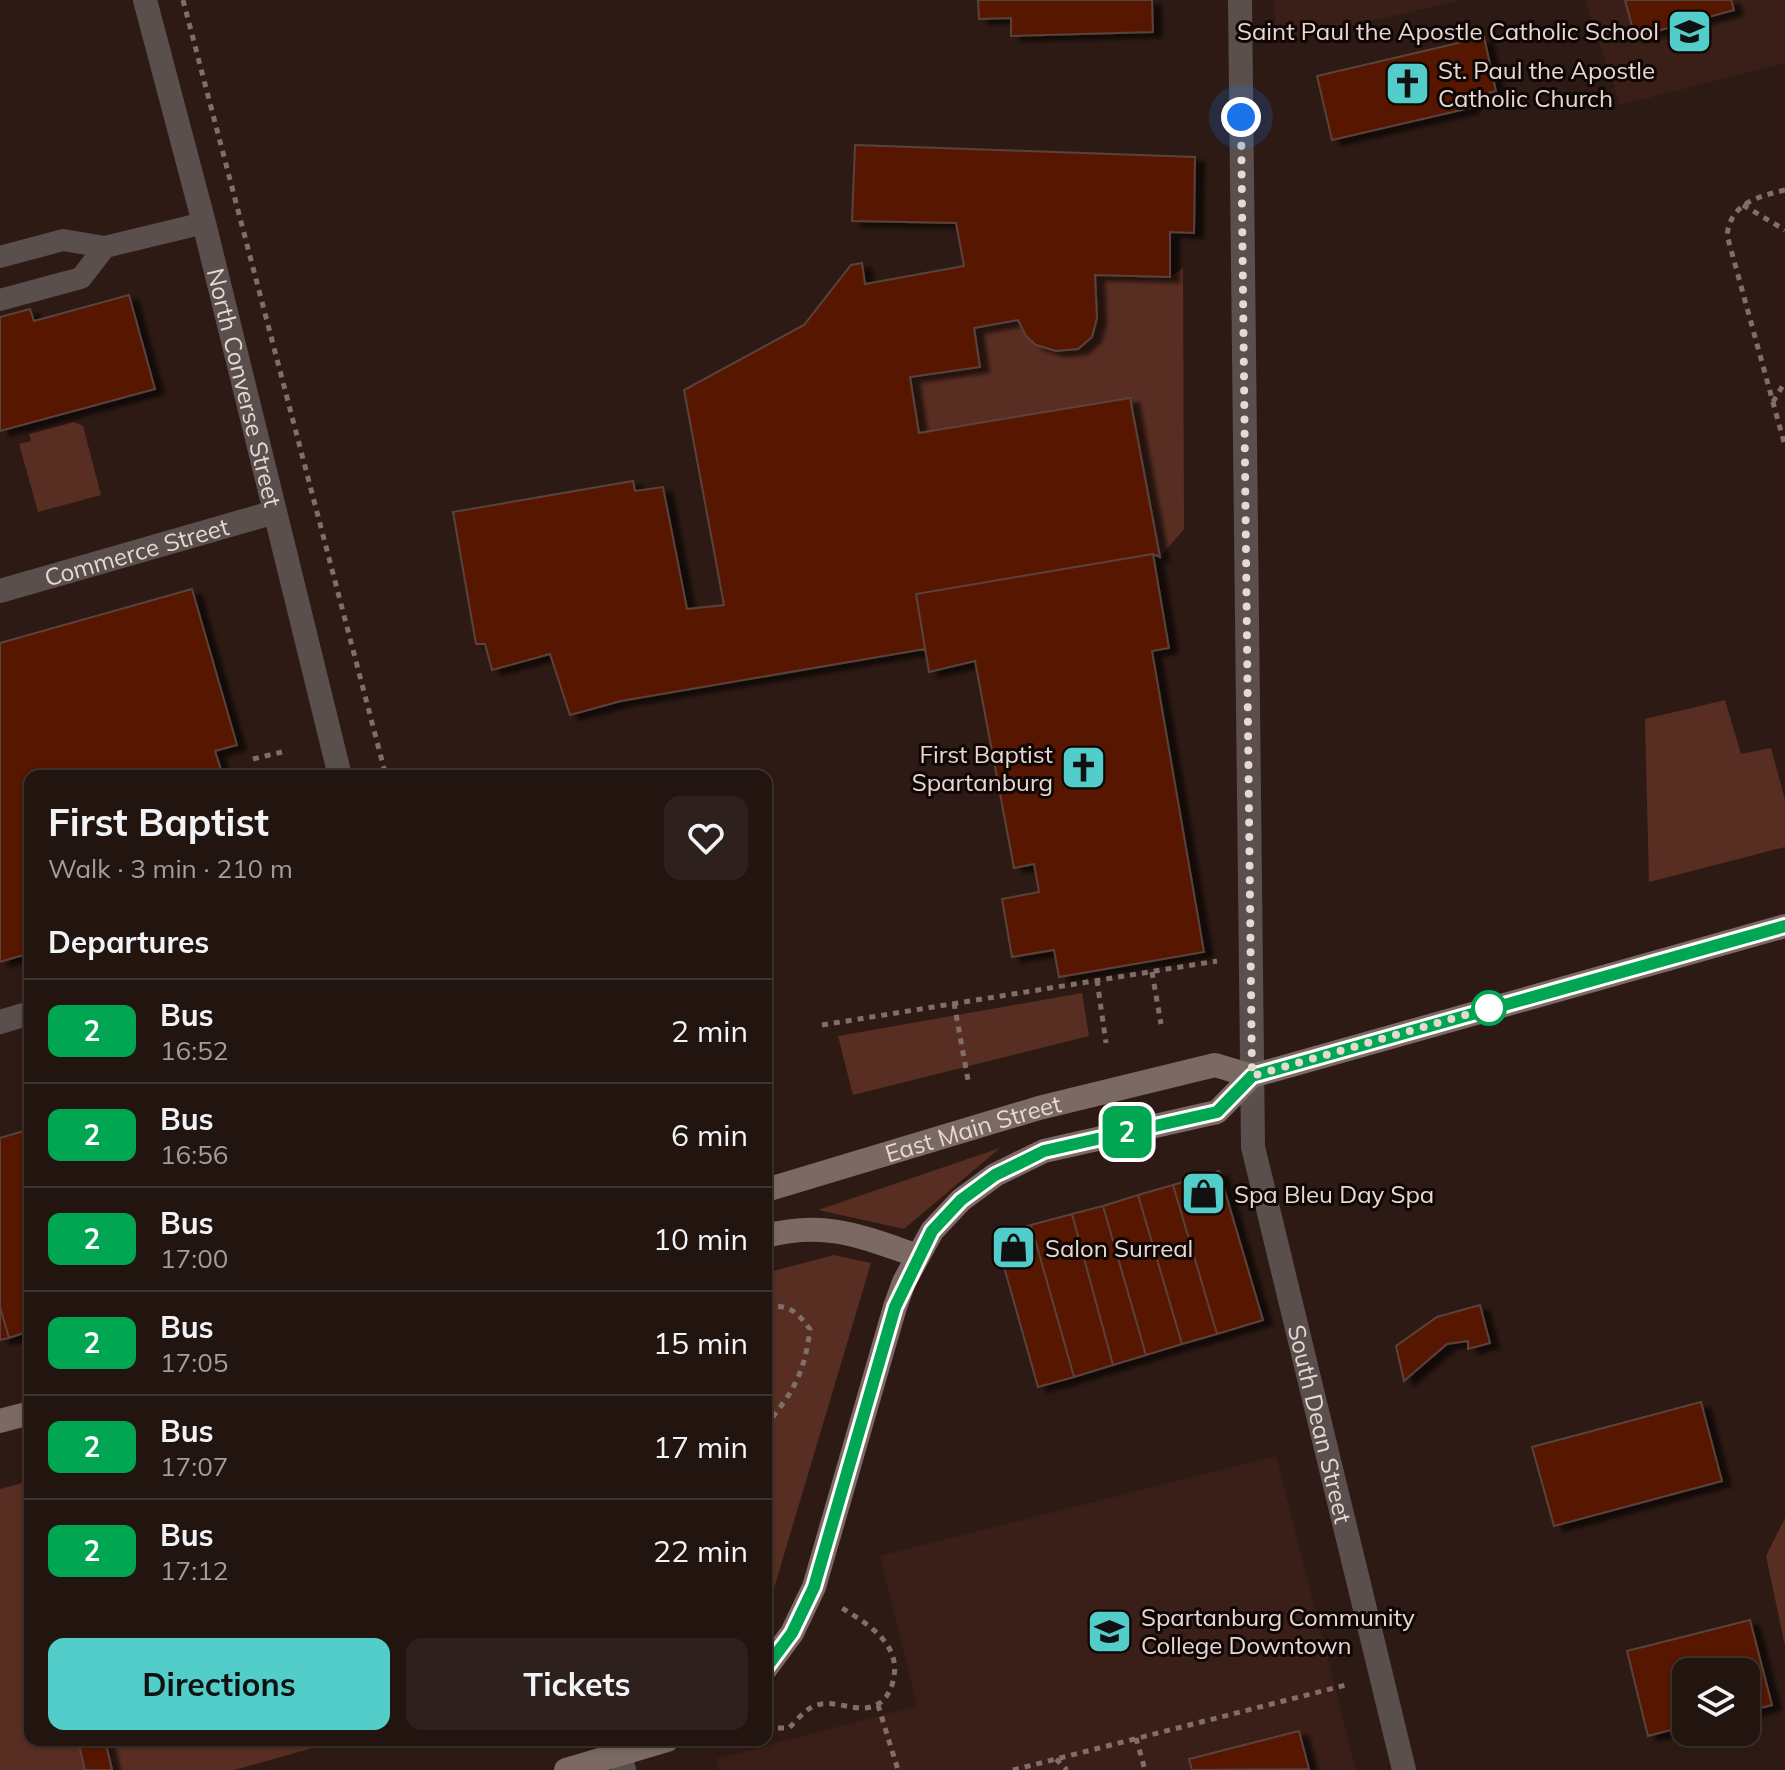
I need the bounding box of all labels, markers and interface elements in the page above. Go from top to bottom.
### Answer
school or university icon: Saint Paul the Apostle Catholic School [1666,7,1714,55]
place label: Saint Paul the Apostle Catholic School [1237,16,1659,46]
place label: St. Paul the Apostle Catholic Church [1438,55,1655,113]
church icon: St. Paul the Apostle Catholic Church [1383,60,1431,108]
your location [1221,97,1261,137]
street label: North Converse Street [201,265,288,510]
street label: Commerce Street [41,511,232,593]
place label: First Baptist Spartanburg [912,739,1053,797]
church icon: First Baptist Spartanburg [1060,744,1108,792]
button: heart [664,796,748,880]
text: First Baptist [48,798,269,846]
text: Walk · 3 min · 210 m [48,852,293,885]
text: Departures [48,923,209,961]
unlabelled marker [1472,991,1506,1025]
text: Bus [160,996,214,1034]
text: 2 min [671,1012,748,1050]
text: 2 [84,1013,100,1048]
text: 16:52 [160,1034,228,1067]
street label: East Main Street [881,1088,1064,1168]
text: Bus [160,1100,214,1138]
line badge: 2 [1101,1106,1153,1158]
text: 2 [1119,1114,1135,1149]
text: 6 min [671,1116,748,1154]
text: 2 [84,1117,100,1152]
text: 16:56 [160,1138,228,1171]
shop icon: Spa Bleu Day Spa [1179,1170,1227,1218]
place label: Spa Bleu Day Spa [1234,1179,1434,1209]
text: Bus [160,1204,214,1242]
text: 10 min [653,1220,748,1258]
text: 2 [84,1221,100,1256]
shop icon: Salon Surreal [990,1224,1038,1272]
place label: Salon Surreal [1045,1233,1193,1263]
text: 17:00 [160,1242,228,1275]
text: Bus [160,1308,214,1346]
street label: South Dean Street [1282,1322,1359,1526]
text: 15 min [653,1324,748,1362]
text: 2 [84,1325,100,1360]
text: 17:05 [160,1346,228,1379]
text: Bus [160,1412,214,1450]
text: 17 min [653,1428,748,1466]
text: 2 [84,1429,100,1464]
text: 17:07 [160,1450,228,1483]
text: Bus [160,1516,214,1554]
text: 22 min [653,1532,748,1570]
text: 2 [84,1533,100,1568]
text: 17:12 [160,1554,228,1587]
place label: Spartanburg Community College Downtown [1141,1602,1415,1660]
school or university icon: Spartanburg Community College Downtown [1086,1607,1134,1655]
button: Directions [48,1638,390,1730]
button: Tickets [406,1638,748,1730]
map controls [1672,1658,1760,1746]
button: layers [1672,1658,1760,1746]

